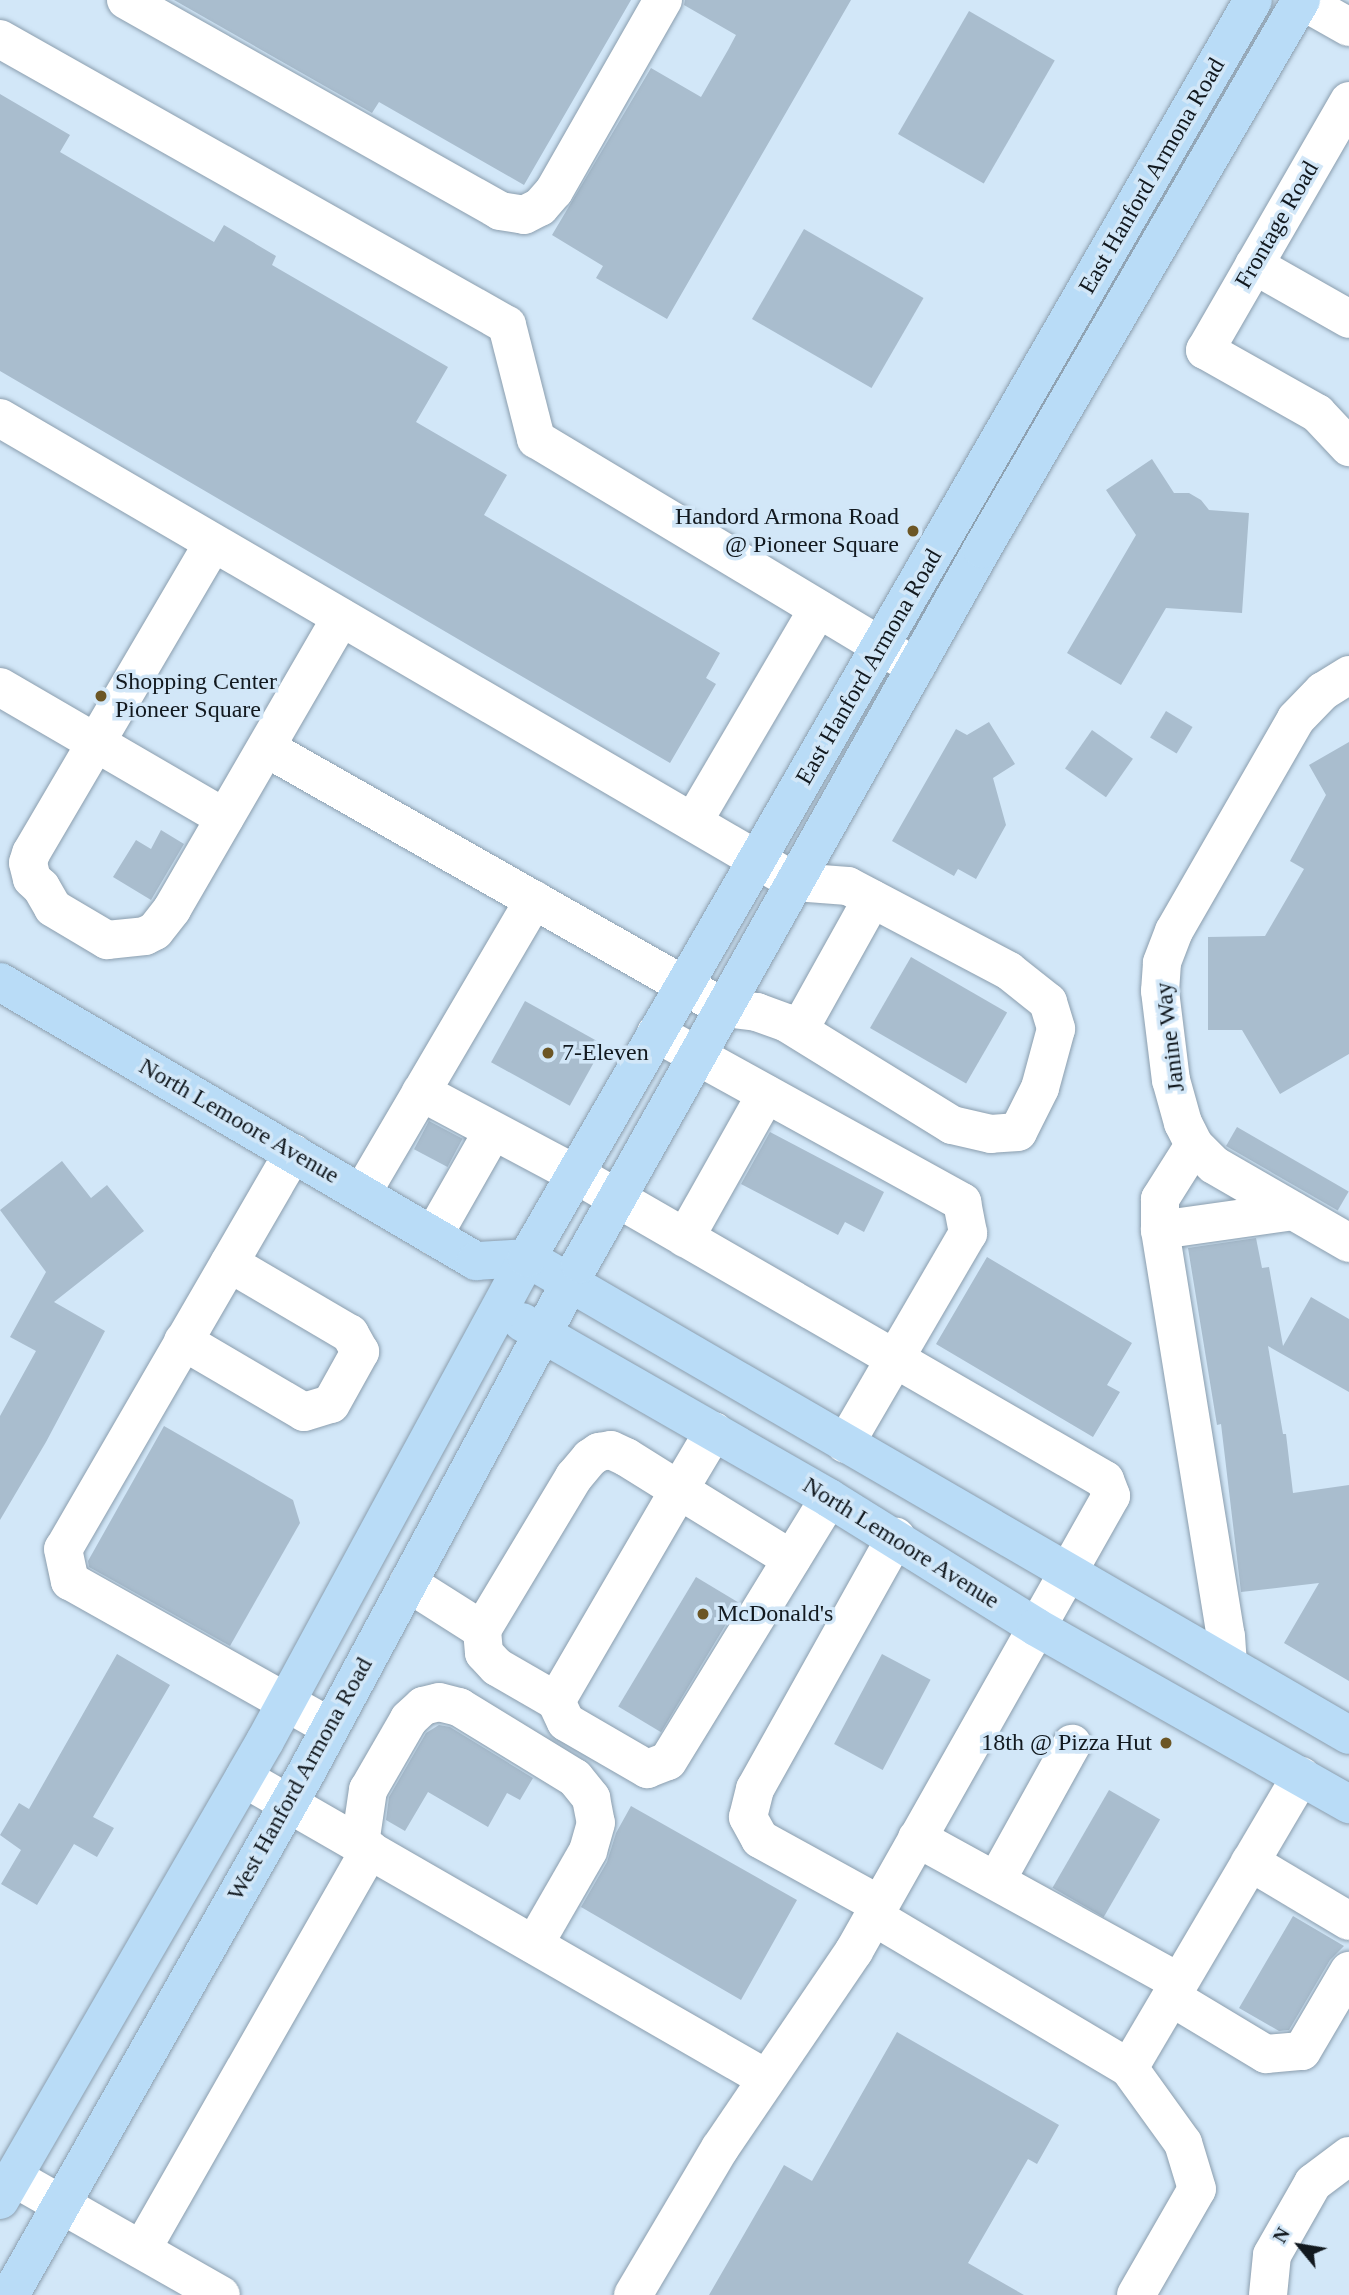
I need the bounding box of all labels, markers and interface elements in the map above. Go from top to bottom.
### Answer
street label: East Hanford Armona Road [1072,52,1232,300]
street label: Frontage Road [1229,156,1325,294]
place label: Handord Armona Road @ Pioneer Square [674,503,899,559]
marker: Handord Armona Road @ Pioneer Square [905,523,921,539]
street label: East Hanford Armona Road [789,543,949,791]
place label: Shopping Center Pioneer Square [115,668,277,724]
marker: Shopping Center Pioneer Square [93,688,109,704]
street label: Janine Way [1149,980,1191,1094]
place label: 7-Eleven [562,1039,649,1067]
marker: 7-Eleven [540,1045,556,1061]
street label: North Lemoore Avenue [133,1052,345,1190]
street label: North Lemoore Avenue [797,1471,1005,1615]
place label: McDonald's [717,1600,833,1628]
marker: McDonald's [695,1606,711,1622]
street label: West Hanford Armona Road [221,1652,379,1906]
place label: 18th @ Pizza Hut [981,1729,1152,1757]
marker: 18th @ Pizza Hut [1158,1735,1174,1751]
north arrow [1265,2211,1335,2281]
text: N [1269,2224,1294,2246]

